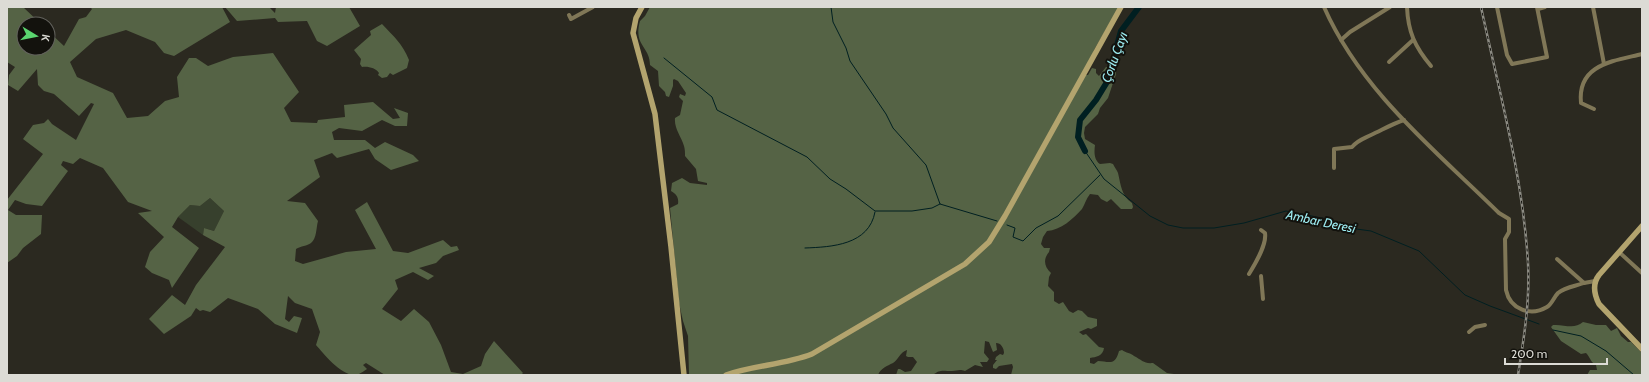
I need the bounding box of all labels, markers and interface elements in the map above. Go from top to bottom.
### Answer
north arrow [16,16,56,56]
water label: Çorlu Çayı [1097,29,1131,85]
text: K [38,33,53,42]
water label: Ambar Deresi [1284,206,1357,236]
scale bar [1505,340,1607,366]
text: 200 m [1511,346,1547,361]

